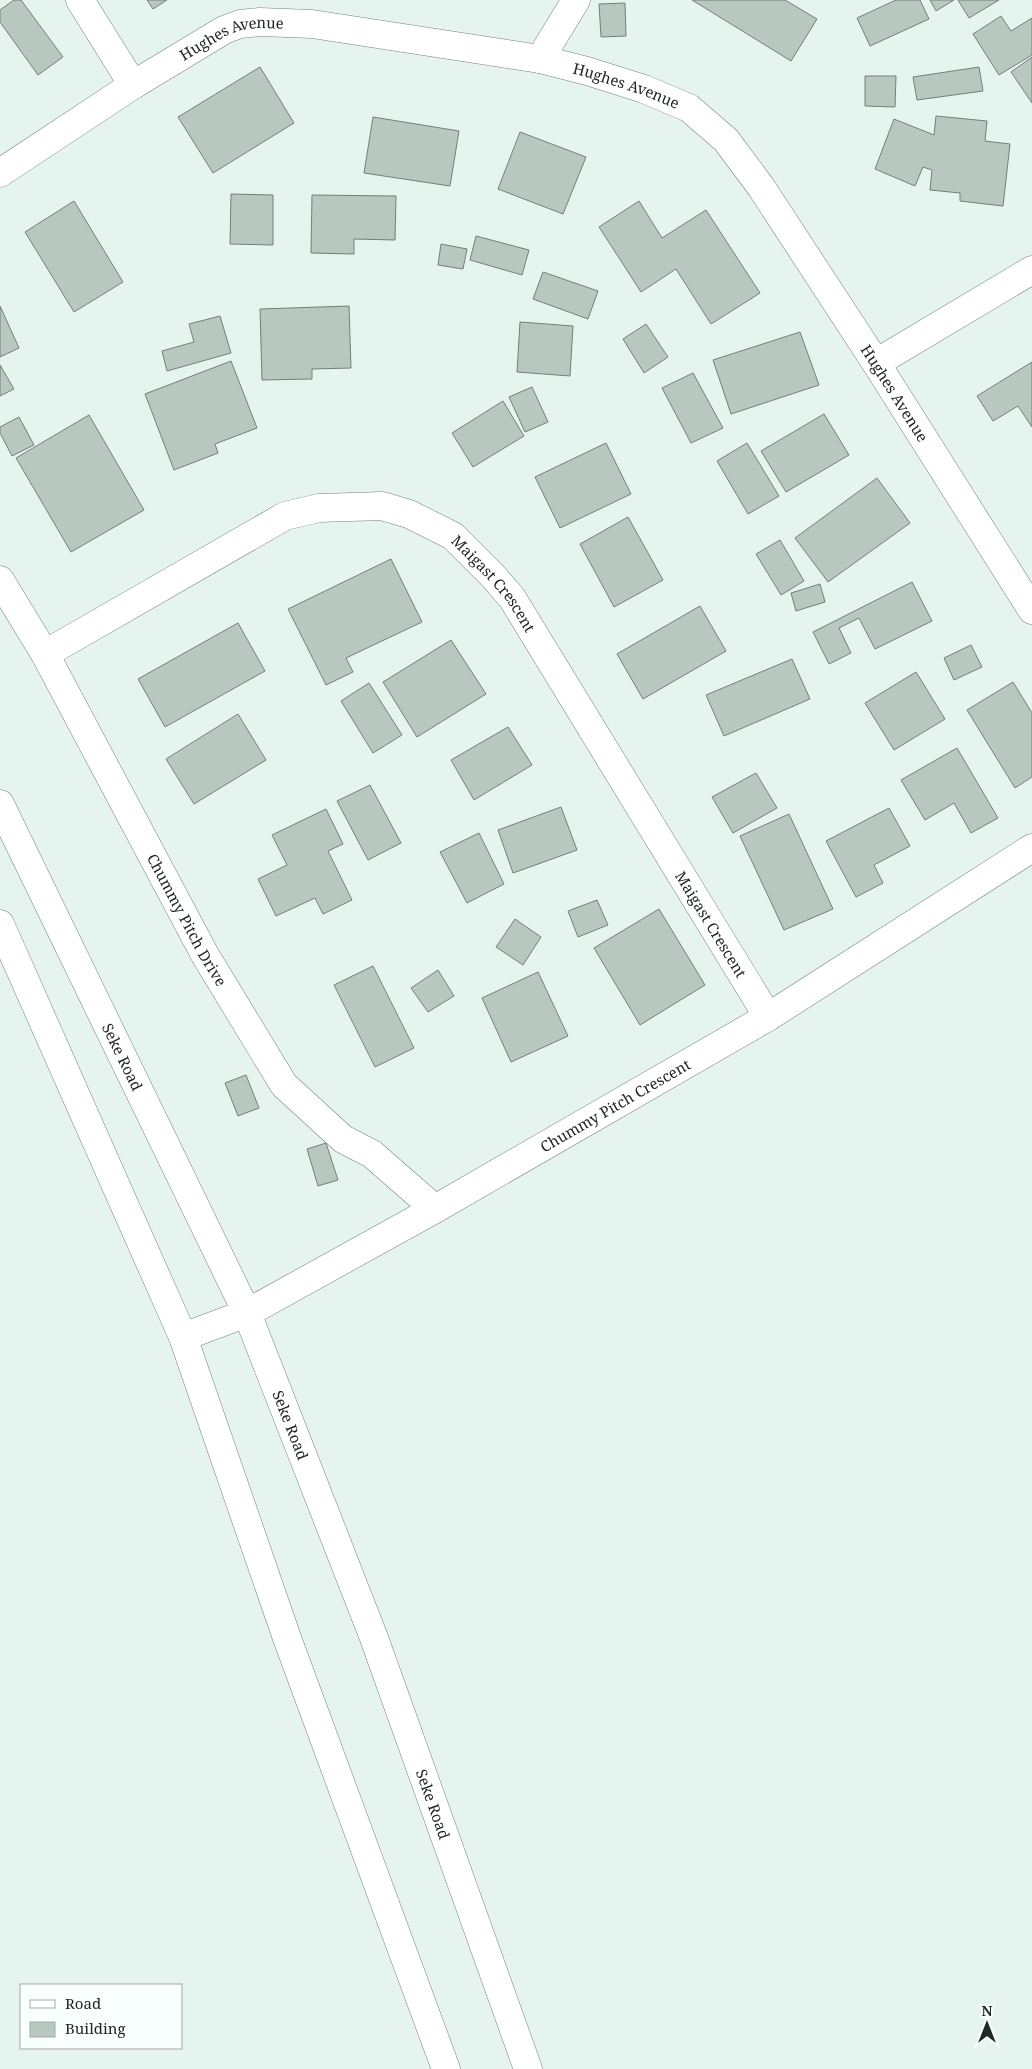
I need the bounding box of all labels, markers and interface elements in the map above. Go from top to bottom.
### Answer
street label: Hughes Avenue [176,12,284,65]
street label: Hughes Avenue [571,58,683,113]
street label: Hughes Avenue [857,341,933,445]
street label: Maigast Crescent [447,530,540,636]
street label: Chummy Pitch Drive [143,850,232,990]
street label: Maigast Crescent [671,867,751,981]
street label: Seke Road [98,1020,148,1094]
street label: Chummy Pitch Crescent [536,1054,694,1156]
street label: Seke Road [268,1387,313,1463]
street label: Seke Road [412,1766,455,1842]
legend [20,1984,182,2049]
text: Road [65,1993,101,2013]
north arrow [962,1999,1012,2049]
text: N [981,2001,993,2020]
text: Building [65,2018,126,2038]

